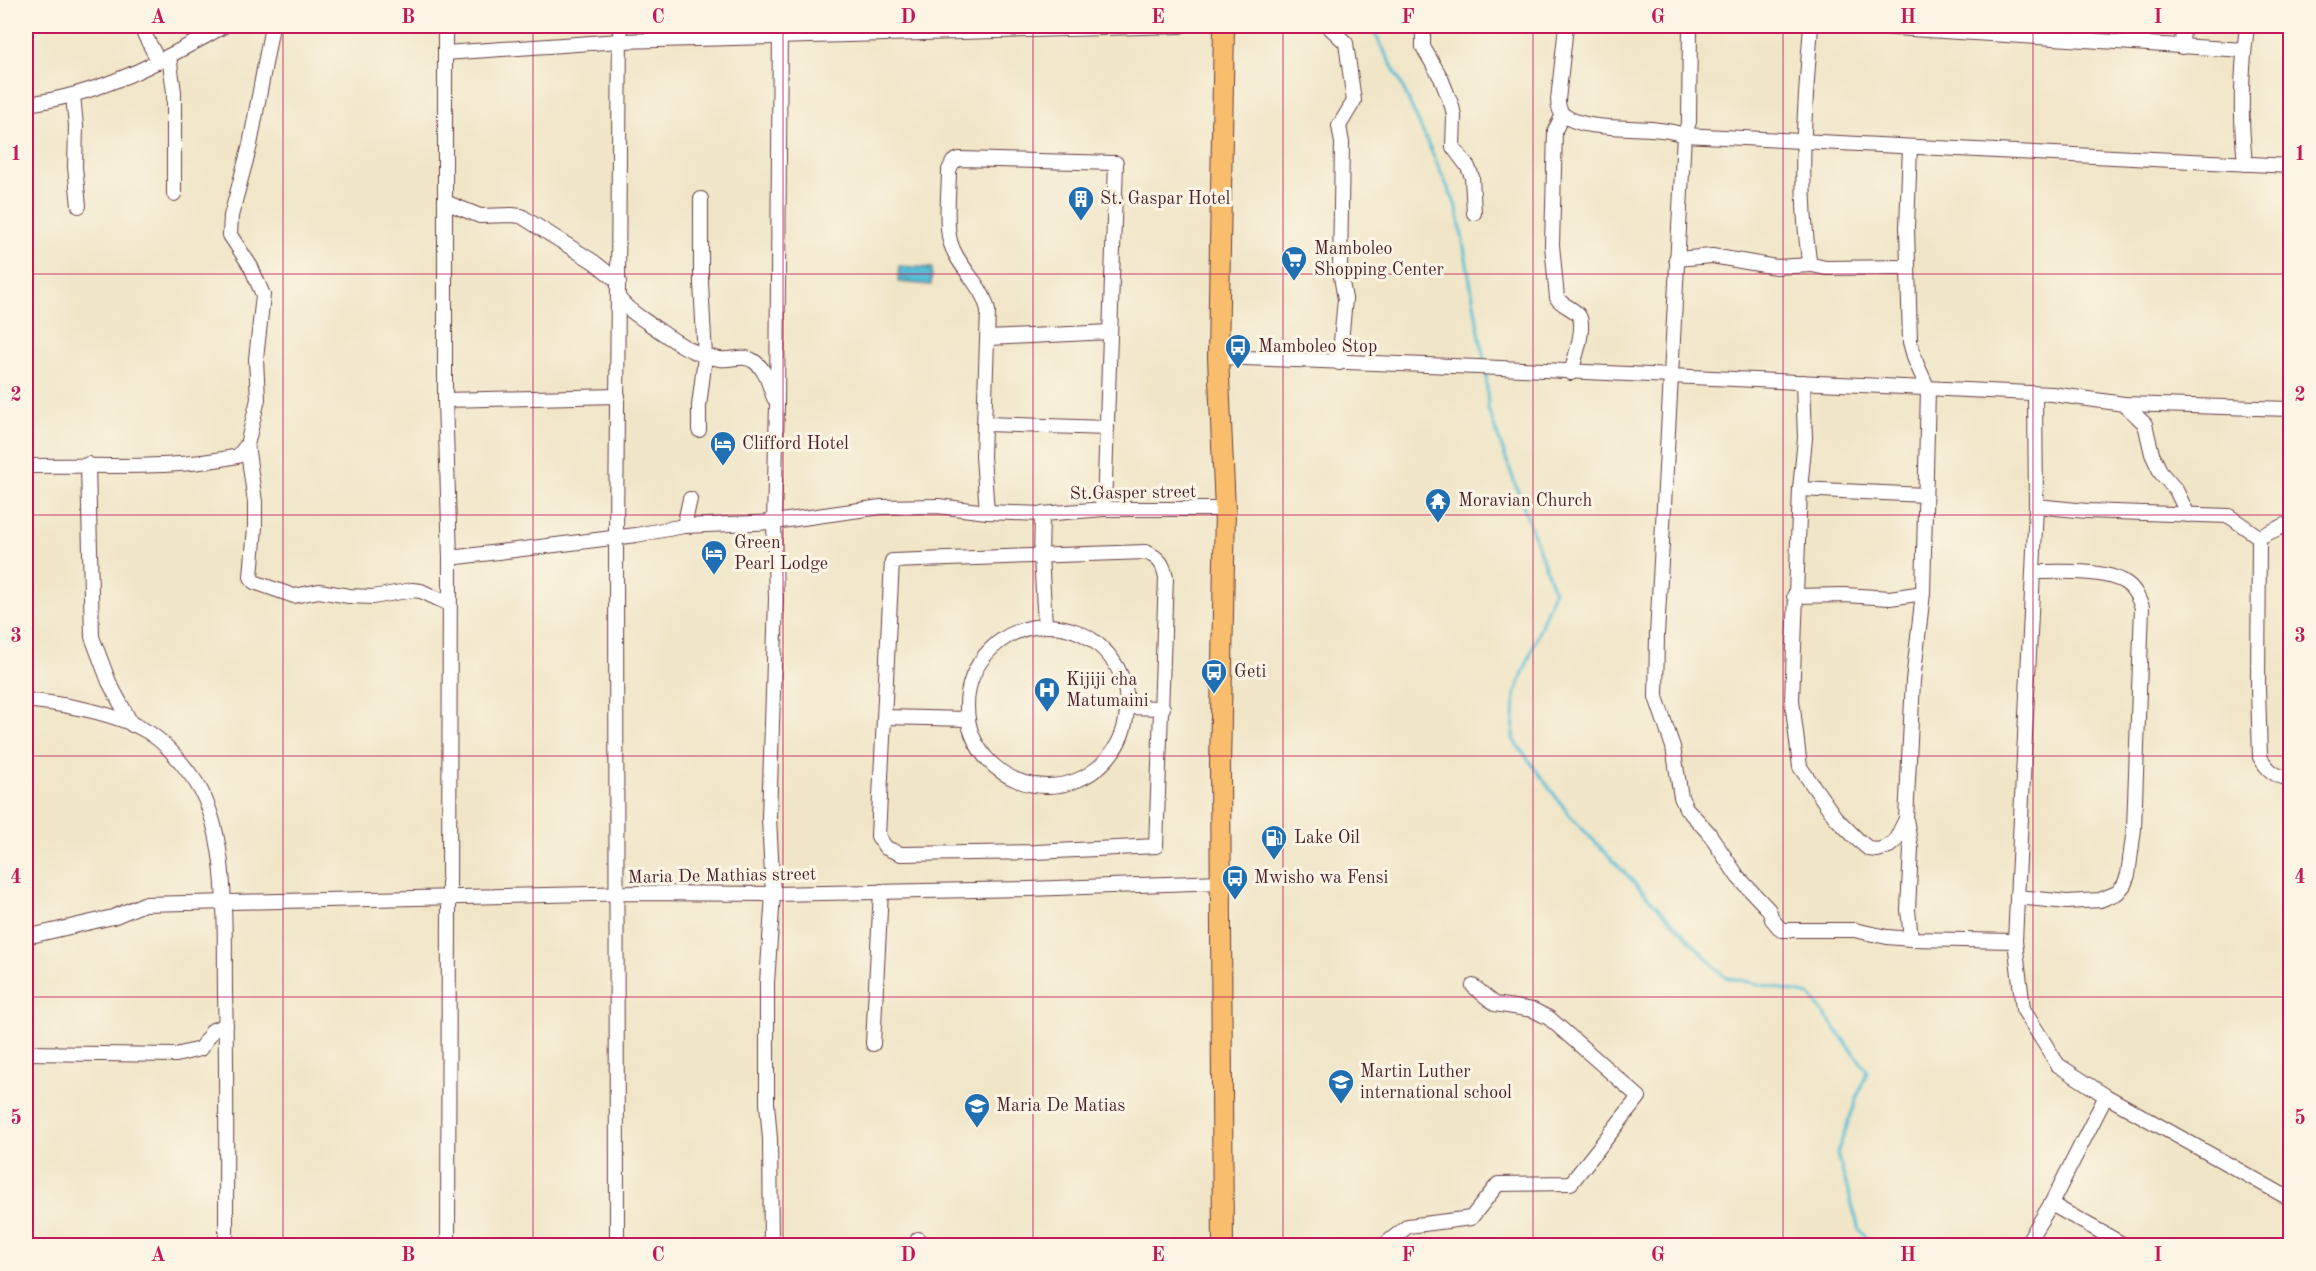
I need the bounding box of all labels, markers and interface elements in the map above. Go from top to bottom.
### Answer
text: A [150,8,166,28]
text: B [401,8,415,28]
text: C [651,8,665,28]
text: D [900,8,916,28]
text: E [1151,8,1165,28]
text: F [1401,8,1415,28]
text: G [1651,8,1665,28]
text: H [1900,8,1916,28]
text: I [2154,8,2162,28]
text: 1 [10,145,22,165]
text: 1 [2294,145,2306,165]
building icon: St. Gaspar Hotel [1066,184,1096,222]
place label: St. Gaspar Hotel [1100,190,1231,208]
place label: Mamboleo Shopping Center [1314,240,1445,279]
supermarket icon: Mamboleo Shopping Center [1279,244,1309,282]
bus stop icon: Mamboleo Stop [1223,332,1253,370]
place label: Mamboleo Stop [1258,338,1377,356]
text: 2 [10,386,22,406]
text: 2 [2294,386,2306,406]
hotel icon: Clifford Hotel [708,429,738,467]
place label: Clifford Hotel [742,435,849,453]
street label: St.Gasper street [1070,483,1196,503]
temple icon: Moravian Church [1423,486,1453,524]
place label: Moravian Church [1458,492,1592,510]
place label: Green Pearl Lodge [734,534,828,573]
hotel icon: Green Pearl Lodge [699,538,729,576]
text: 3 [10,627,22,647]
text: 3 [2294,627,2306,647]
bus stop icon: Geti [1199,657,1229,695]
place label: Geti [1234,663,1267,681]
place label: Kijiji cha Matumaini [1066,671,1149,710]
hospital icon: Kijiji cha Matumaini [1032,675,1062,713]
fuel station icon: Lake Oil [1259,823,1289,861]
place label: Lake Oil [1294,829,1360,847]
bus stop icon: Mwisho wa Fensi [1220,863,1250,901]
street label: Maria De Mathias street [628,865,816,887]
text: 4 [10,868,22,888]
text: 4 [2294,868,2306,888]
place label: Mwisho wa Fensi [1254,869,1388,887]
place label: Martin Luther international school [1360,1063,1512,1102]
school or university icon: Martin Luther international school [1326,1067,1356,1105]
school or university icon: Maria De Matias [962,1091,992,1129]
place label: Maria De Matias [996,1097,1126,1115]
text: 5 [10,1108,22,1129]
text: 5 [2294,1108,2306,1129]
text: A [150,1246,166,1266]
text: B [401,1246,415,1266]
text: C [651,1246,665,1266]
text: D [900,1246,916,1266]
text: E [1151,1246,1165,1266]
text: F [1401,1246,1415,1266]
text: G [1651,1246,1665,1266]
text: H [1900,1246,1916,1266]
text: I [2154,1246,2162,1266]

